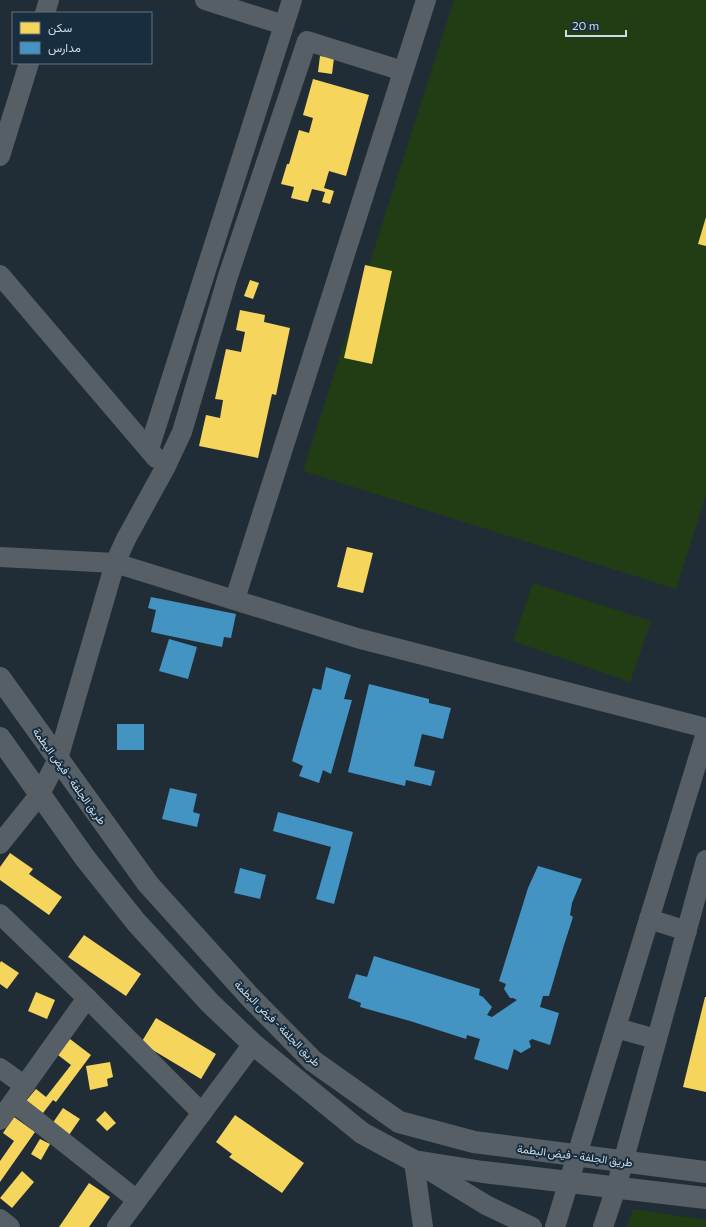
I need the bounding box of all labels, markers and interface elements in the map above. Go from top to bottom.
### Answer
legend [12,12,152,64]
scale bar [566,12,626,38]
text: 20 m [572,18,599,32]
text: سكن [48,20,72,36]
text: مدارس [48,40,81,56]
street label: طريق الجلفة - فيض البطمة [30,725,109,827]
street label: طريق الجلفة - فيض البطمة [232,977,324,1069]
street label: طريق الجلفة - فيض البطمة [516,1141,633,1170]

